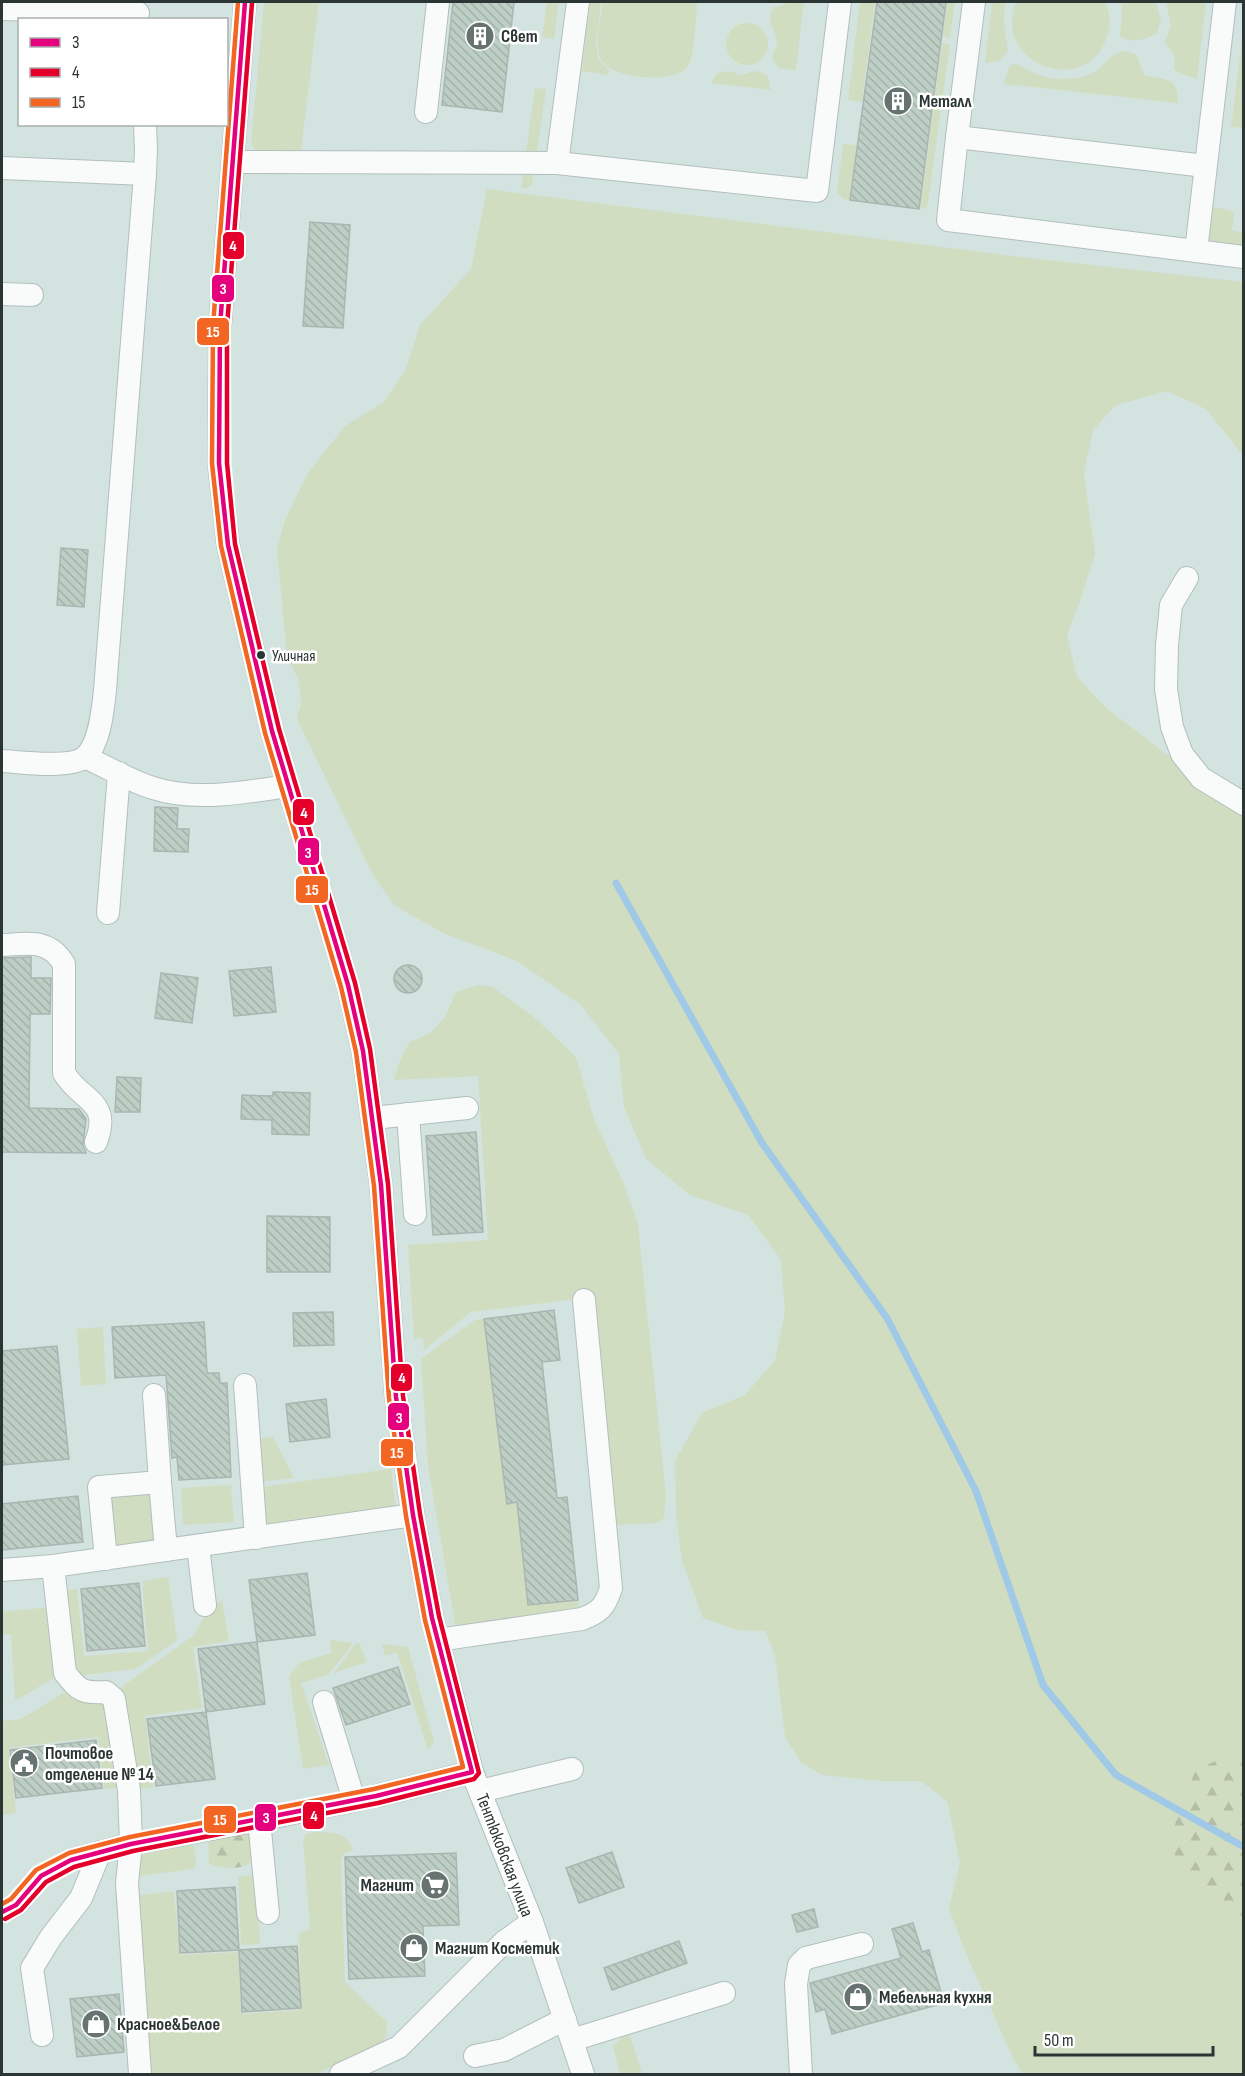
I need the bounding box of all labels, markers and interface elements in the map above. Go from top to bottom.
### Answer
legend [18,18,228,126]
building icon: Свет [464,20,496,52]
place label: Свет [501,26,538,47]
text: 3 [72,32,80,53]
text: 4 [72,62,80,83]
building icon: Металл [882,85,914,117]
place label: Металл [919,91,973,112]
text: 15 [72,92,86,113]
line badge: 4 [222,231,245,260]
text: 4 [229,237,237,256]
line badge: 3 [211,274,235,303]
text: 3 [219,280,227,299]
line badge: 15 [196,317,230,346]
text: 15 [206,323,220,342]
place label: Уличная [272,647,316,666]
marker: Уличная [255,649,267,661]
line badge: 4 [292,798,315,826]
text: 4 [300,804,308,823]
line badge: 3 [297,837,320,866]
text: 3 [304,844,312,863]
line badge: 15 [295,875,329,904]
text: 15 [305,881,319,900]
line badge: 4 [390,1363,413,1392]
text: 4 [398,1369,406,1388]
line badge: 3 [387,1402,410,1431]
text: 3 [395,1409,403,1428]
line badge: 15 [380,1438,414,1467]
text: 15 [390,1444,404,1463]
place label: Почтовое отделение № 14 [45,1743,154,1785]
public building icon: Почтовое отделение № 14 [8,1747,40,1779]
street label: Тентюковская улица [471,1791,538,1920]
line badge: 4 [302,1801,325,1830]
line badge: 3 [254,1803,277,1832]
line badge: 15 [203,1805,237,1834]
text: 4 [310,1807,318,1826]
text: 3 [262,1809,270,1828]
text: 15 [213,1811,227,1830]
supermarket icon: Магнит [419,1869,451,1901]
place label: Магнит [361,1875,414,1896]
shop icon: Магнит Косметик [398,1932,430,1964]
place label: Магнит Косметик [435,1938,560,1959]
shop icon: Мебельная кухня [842,1981,874,2013]
place label: Мебельная кухня [879,1987,992,2008]
shop icon: Красное&Белое [80,2008,112,2040]
place label: Красное&Белое [117,2014,220,2035]
scale bar [1035,2019,1214,2057]
text: 50 m [1044,2030,1074,2051]

